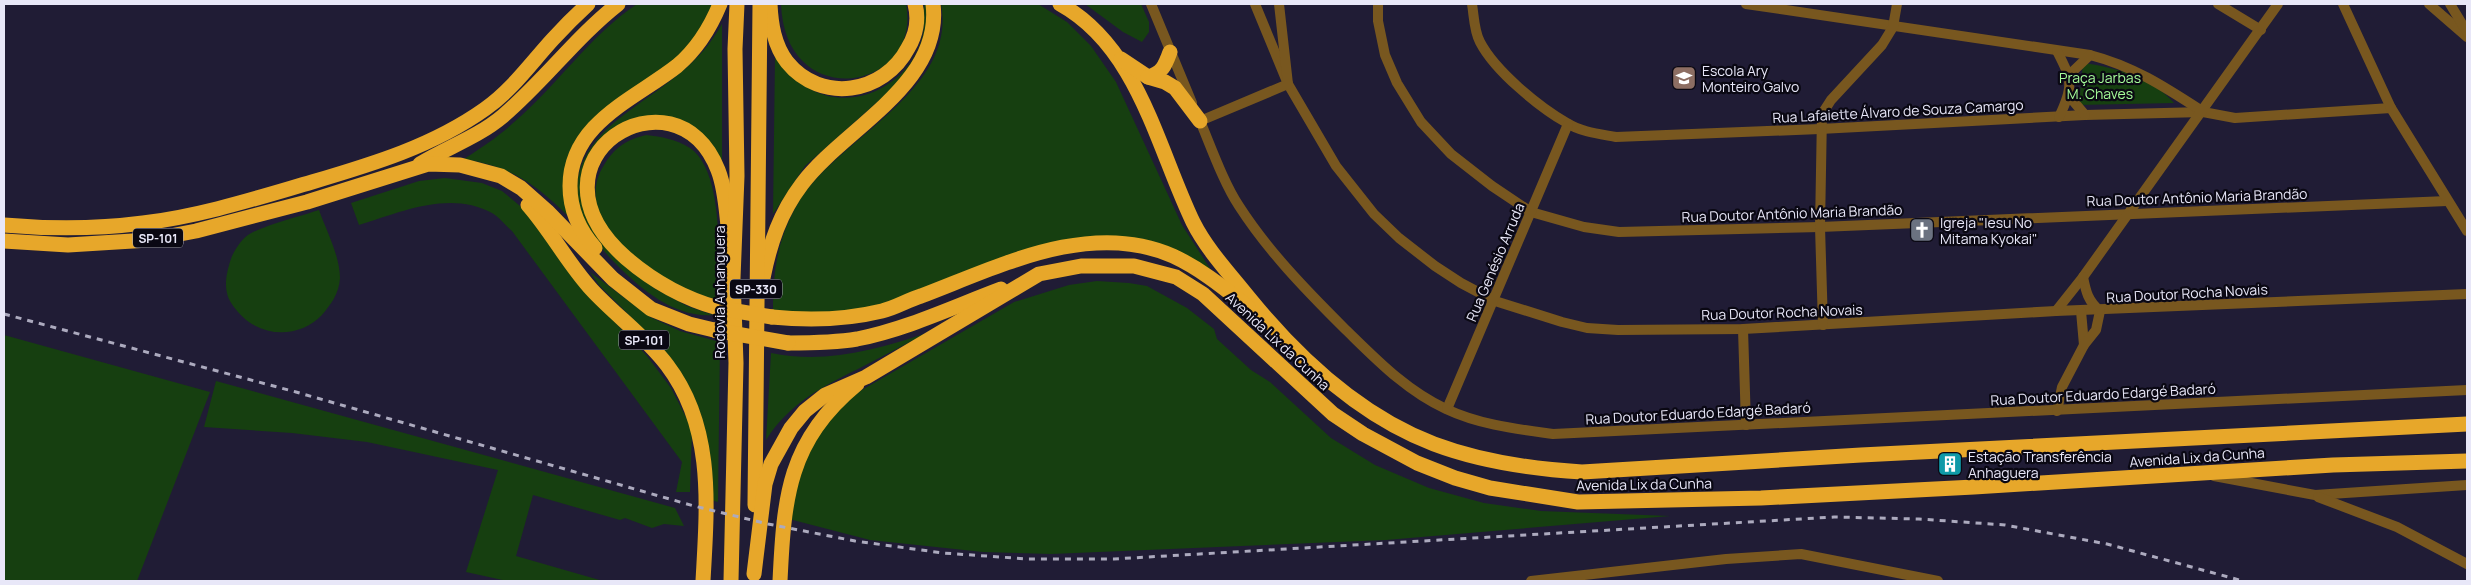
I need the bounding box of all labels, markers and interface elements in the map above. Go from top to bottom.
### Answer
place label: Escola Ary Monteiro Galvo [1702,61,1799,96]
school or university icon: Escola Ary Monteiro Galvo [1671,65,1697,91]
park label: Praça Jarbas M. Chaves [2059,68,2141,103]
street label: Rua Lafaiette Álvaro de Souza Camargo [1772,95,2024,127]
street label: Rua Doutor Antônio Maria Brandão [2086,184,2308,210]
street label: Rua Genésio Arruda [1461,200,1529,324]
street label: Rua Doutor Antônio Maria Brandão [1681,200,1903,226]
place label: Igreja "Iesu No Mitama Kyokai" [1940,213,2037,248]
church icon: Igreja "Iesu No Mitama Kyokai" [1909,217,1935,243]
street label: Rodovia Anhanguera [710,225,729,359]
road number: SP-101 [133,228,183,248]
street label: Rua Doutor Rocha Novais [2106,279,2268,307]
road number: SP-330 [730,280,782,298]
street label: Avenida Lix da Cunha [1222,288,1334,394]
street label: Rua Doutor Rocha Novais [1701,300,1863,324]
road number: SP-101 [619,330,669,350]
street label: Rua Doutor Eduardo Edargé Badaró [1990,379,2216,409]
street label: Rua Doutor Eduardo Edargé Badaró [1585,398,1811,428]
street label: Avenida Lix da Cunha [2129,443,2265,471]
place label: Estação Transferência Anhaguera [1968,447,2112,482]
building icon: Estação Transferência Anhaguera [1937,451,1963,477]
street label: Avenida Lix da Cunha [1576,473,1712,495]

